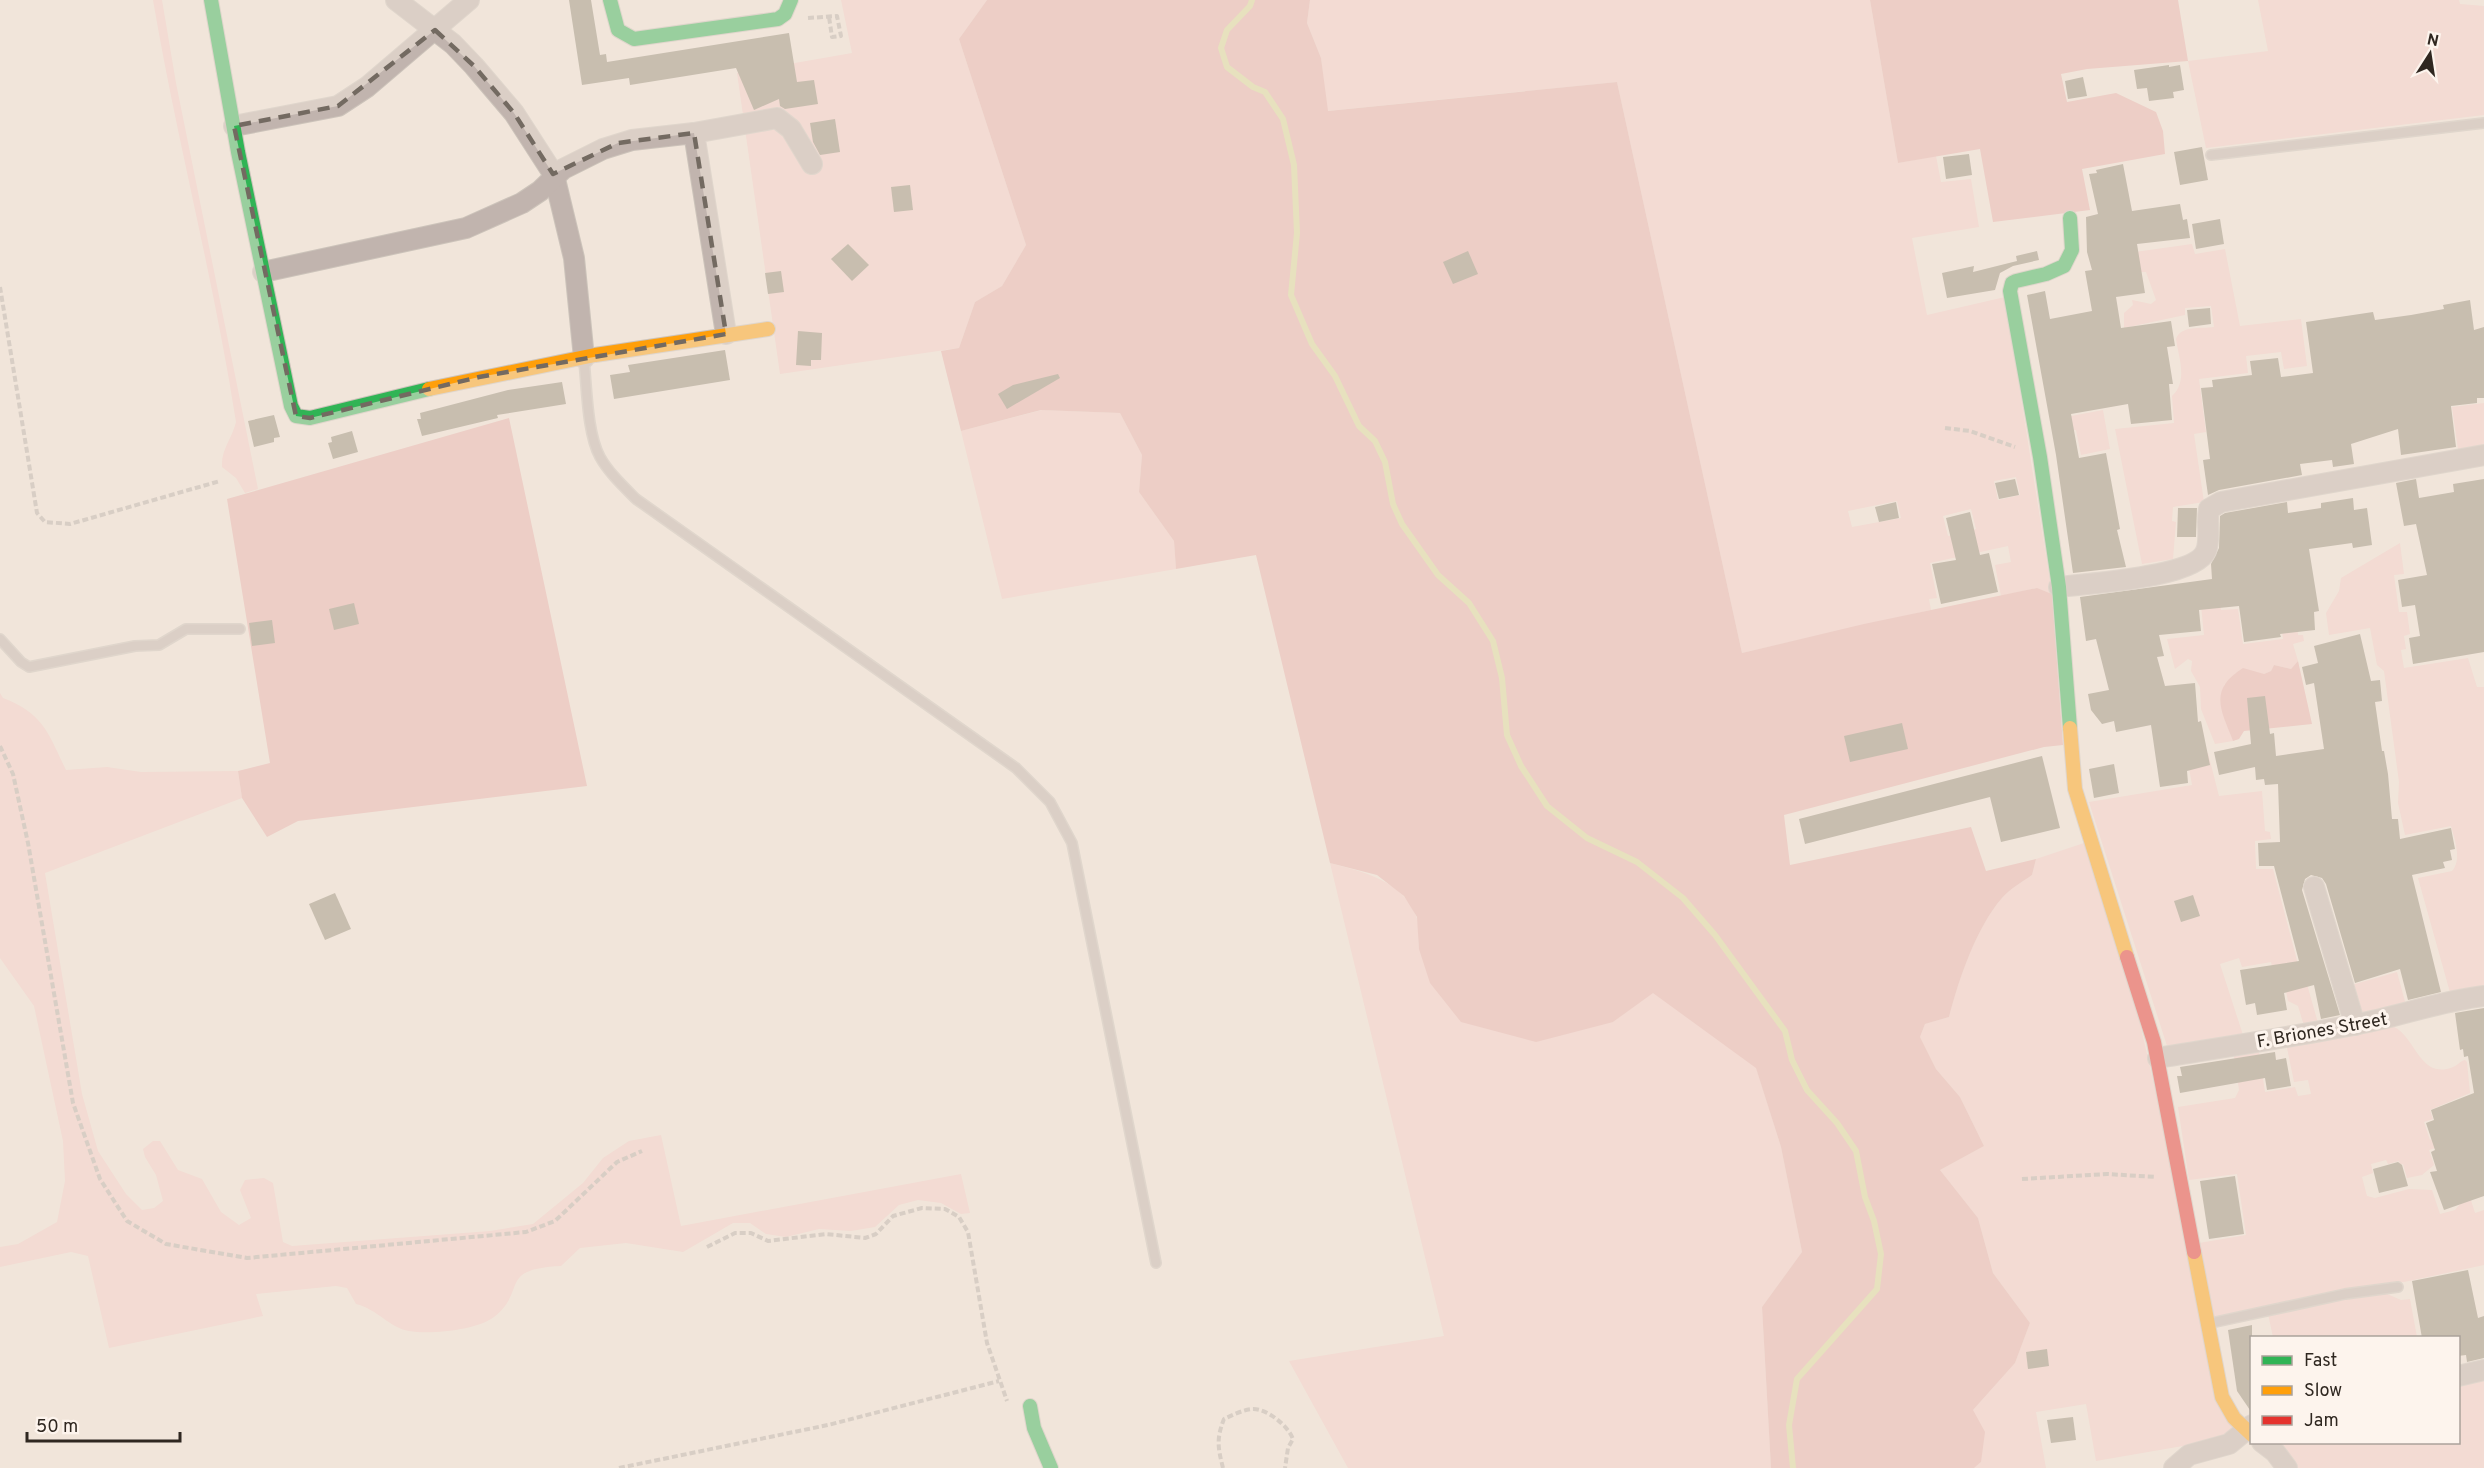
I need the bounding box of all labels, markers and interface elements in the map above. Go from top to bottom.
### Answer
north arrow [2400,24,2460,84]
text: N [2425,30,2440,52]
street label: F. Briones Street [2255,1009,2389,1054]
legend [2250,1336,2460,1444]
text: Fast [2304,1350,2337,1373]
text: Slow [2304,1380,2342,1403]
scale bar [27,1405,180,1443]
text: Jam [2304,1410,2339,1433]
text: 50 m [36,1416,78,1439]

